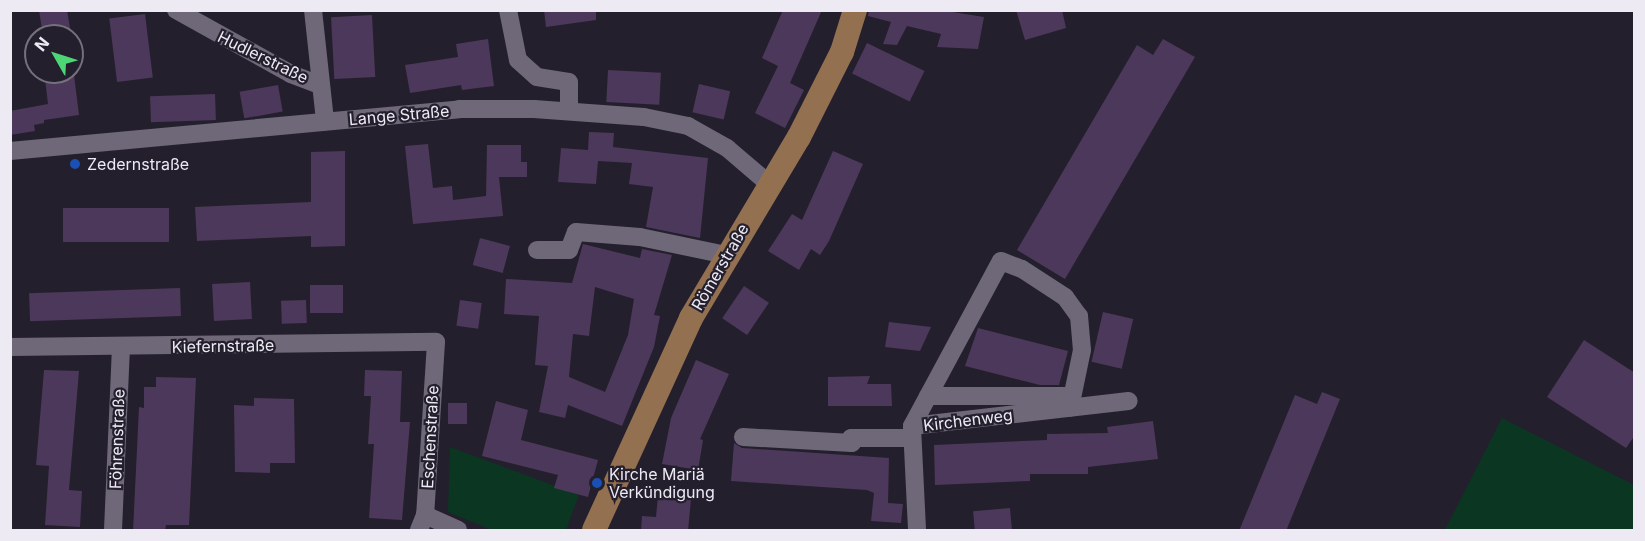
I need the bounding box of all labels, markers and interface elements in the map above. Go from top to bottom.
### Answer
north arrow [24,24,84,84]
street label: Hudlerstraße [215,27,311,87]
text: N [30,33,53,55]
street label: Lange Straße [348,101,450,129]
place label: Zedernstraße [87,154,189,174]
marker: Zedernstraße [68,157,82,171]
street label: Römerstraße [687,220,753,314]
street label: Kiefernstraße [172,336,274,356]
street label: Eschenstraße [418,385,442,489]
street label: Föhrenstraße [106,389,128,489]
street label: Kirchenweg [922,405,1014,435]
place label: Kirche Mariä Verkündigung [609,464,715,502]
marker: Kirche Mariä Verkündigung [590,476,604,490]

